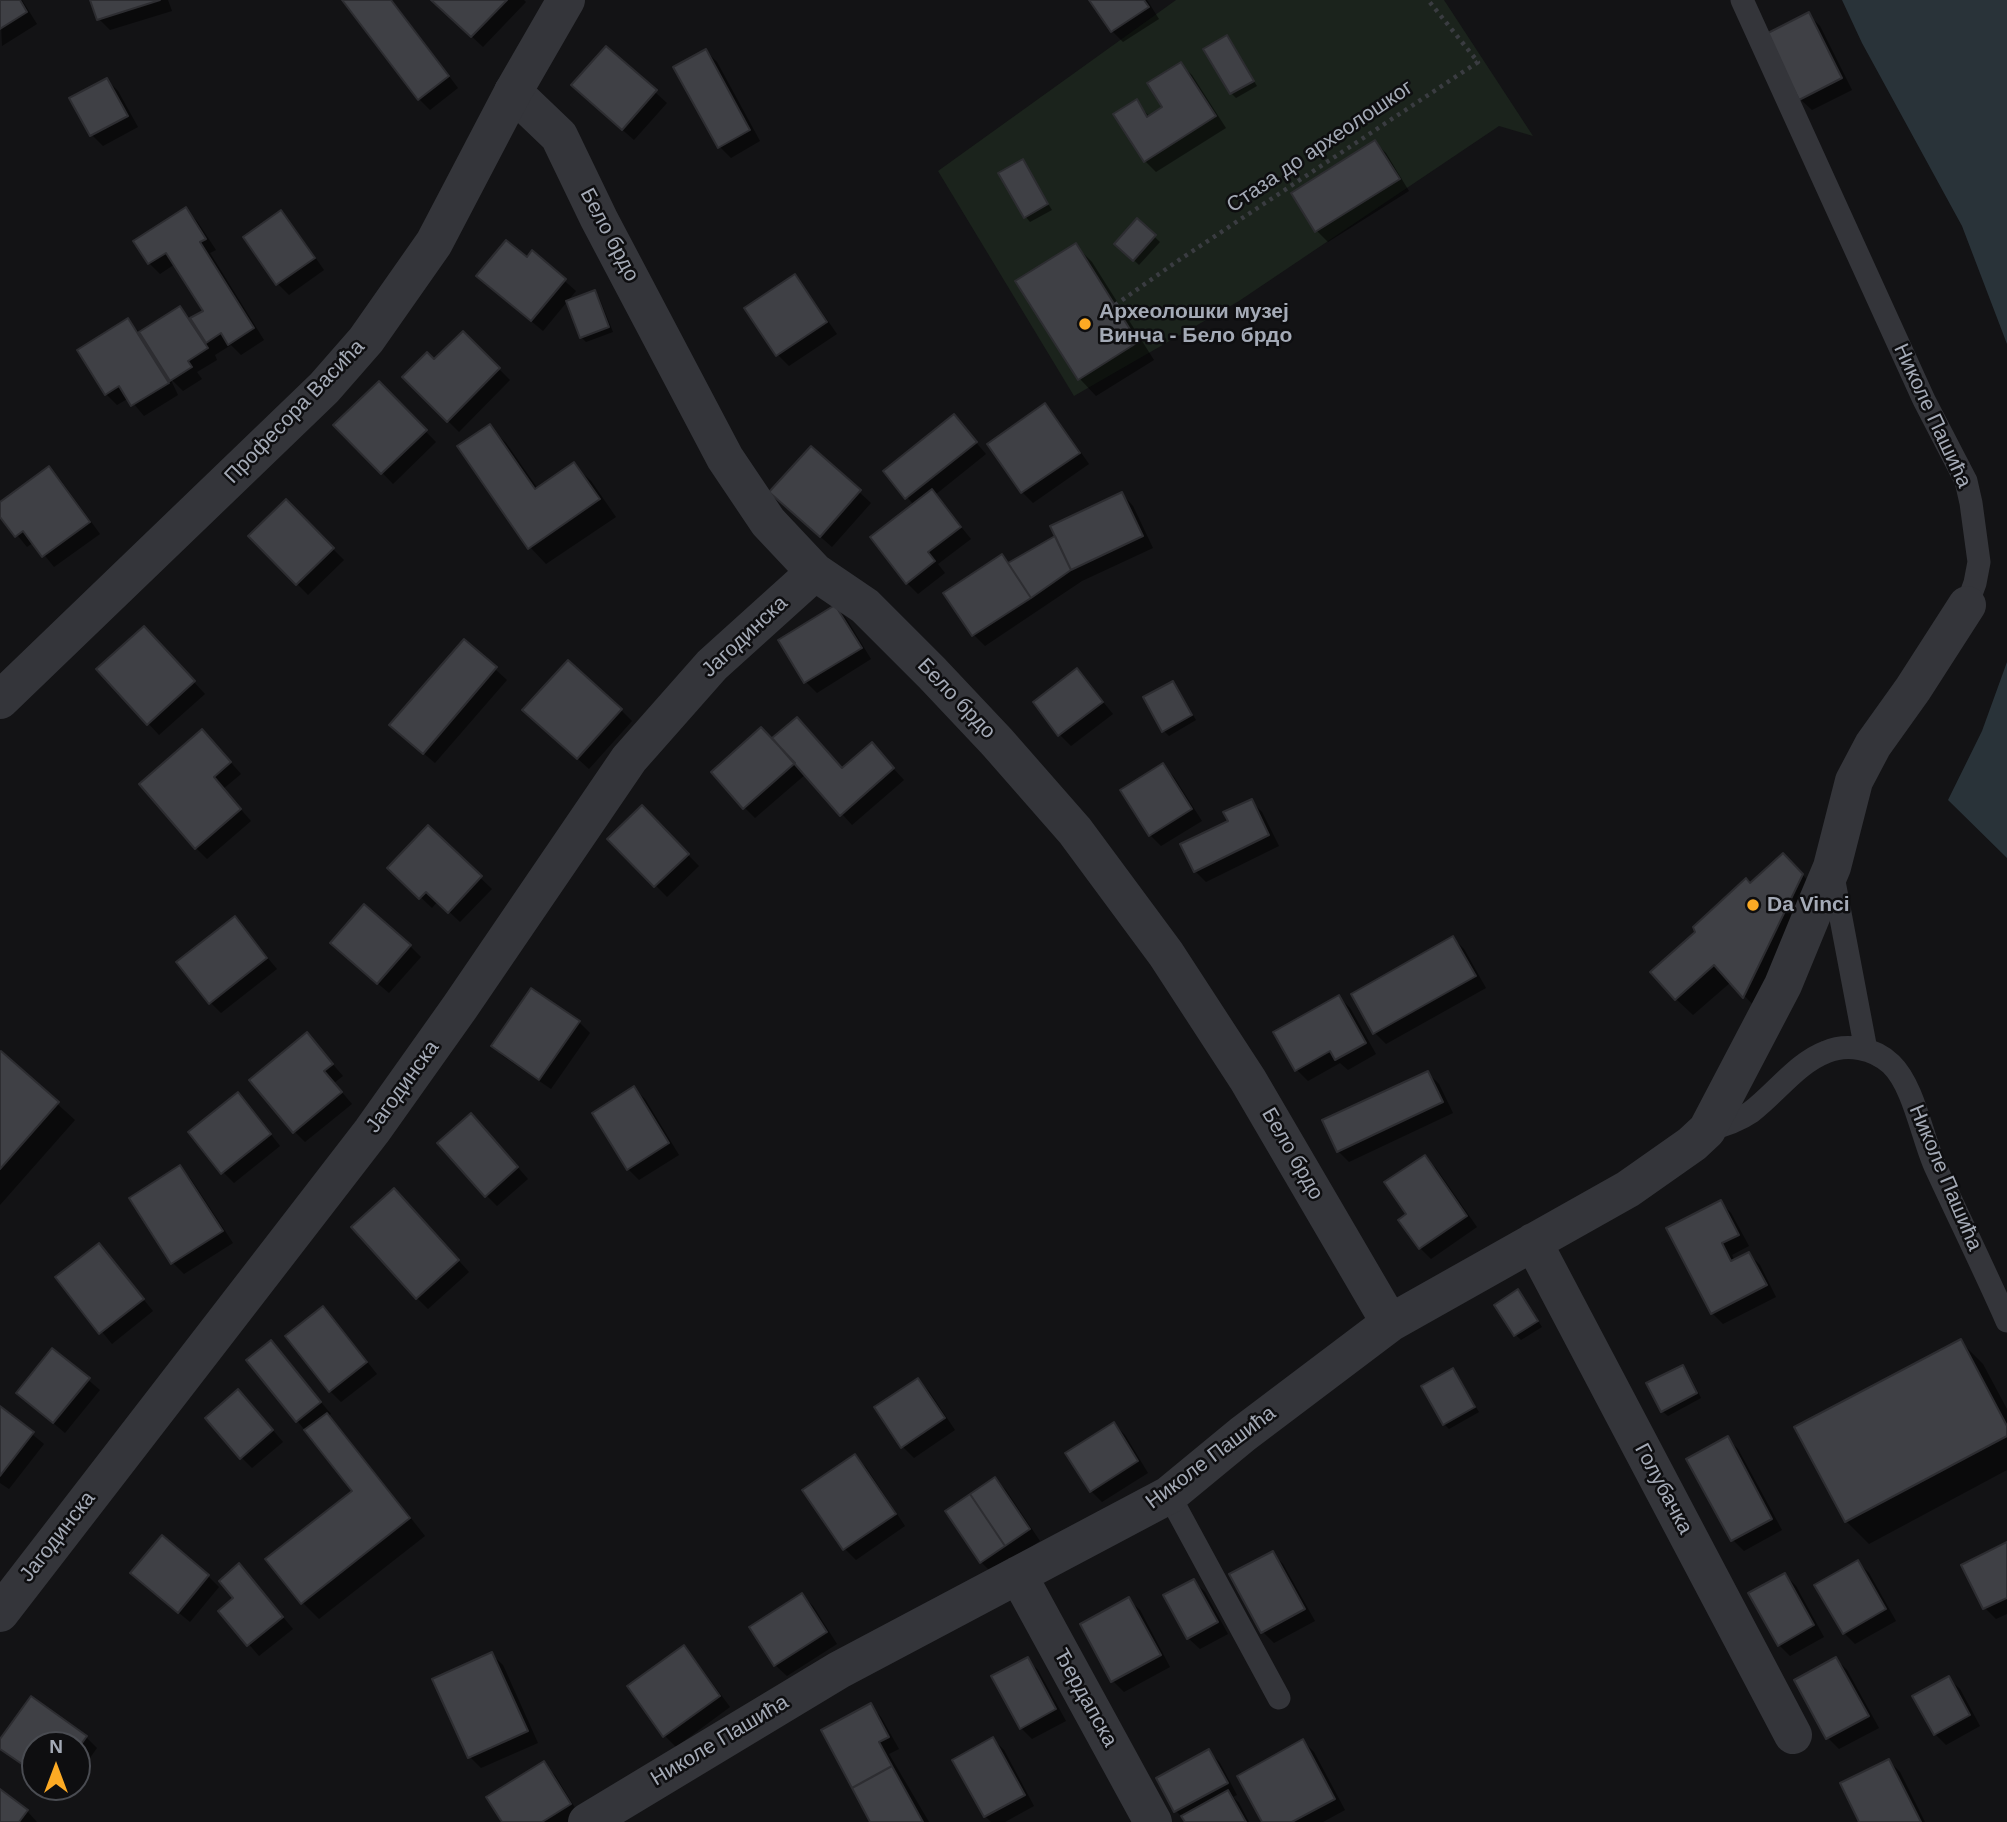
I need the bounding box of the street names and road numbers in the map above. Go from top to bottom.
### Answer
street label: Стаза до археолошког [1222,75,1418,219]
street label: Бело брдо [574,184,644,286]
street label: Професора Васића [220,335,370,489]
street label: Николе Пашића [1888,340,1976,492]
street label: Јагодинска [697,591,793,683]
street label: Бело брдо [912,654,1000,744]
street label: Јагодинска [361,1036,445,1138]
street label: Николе Пашића [1903,1101,1987,1255]
street label: Бело брдо [1256,1104,1328,1204]
street label: Николе Пашића [1141,1401,1281,1515]
street label: Голубачка [1629,1439,1697,1539]
street label: Јагодинска [15,1487,101,1587]
street label: Ђердапска [1048,1645,1122,1751]
street label: Николе Пашића [647,1690,793,1792]

